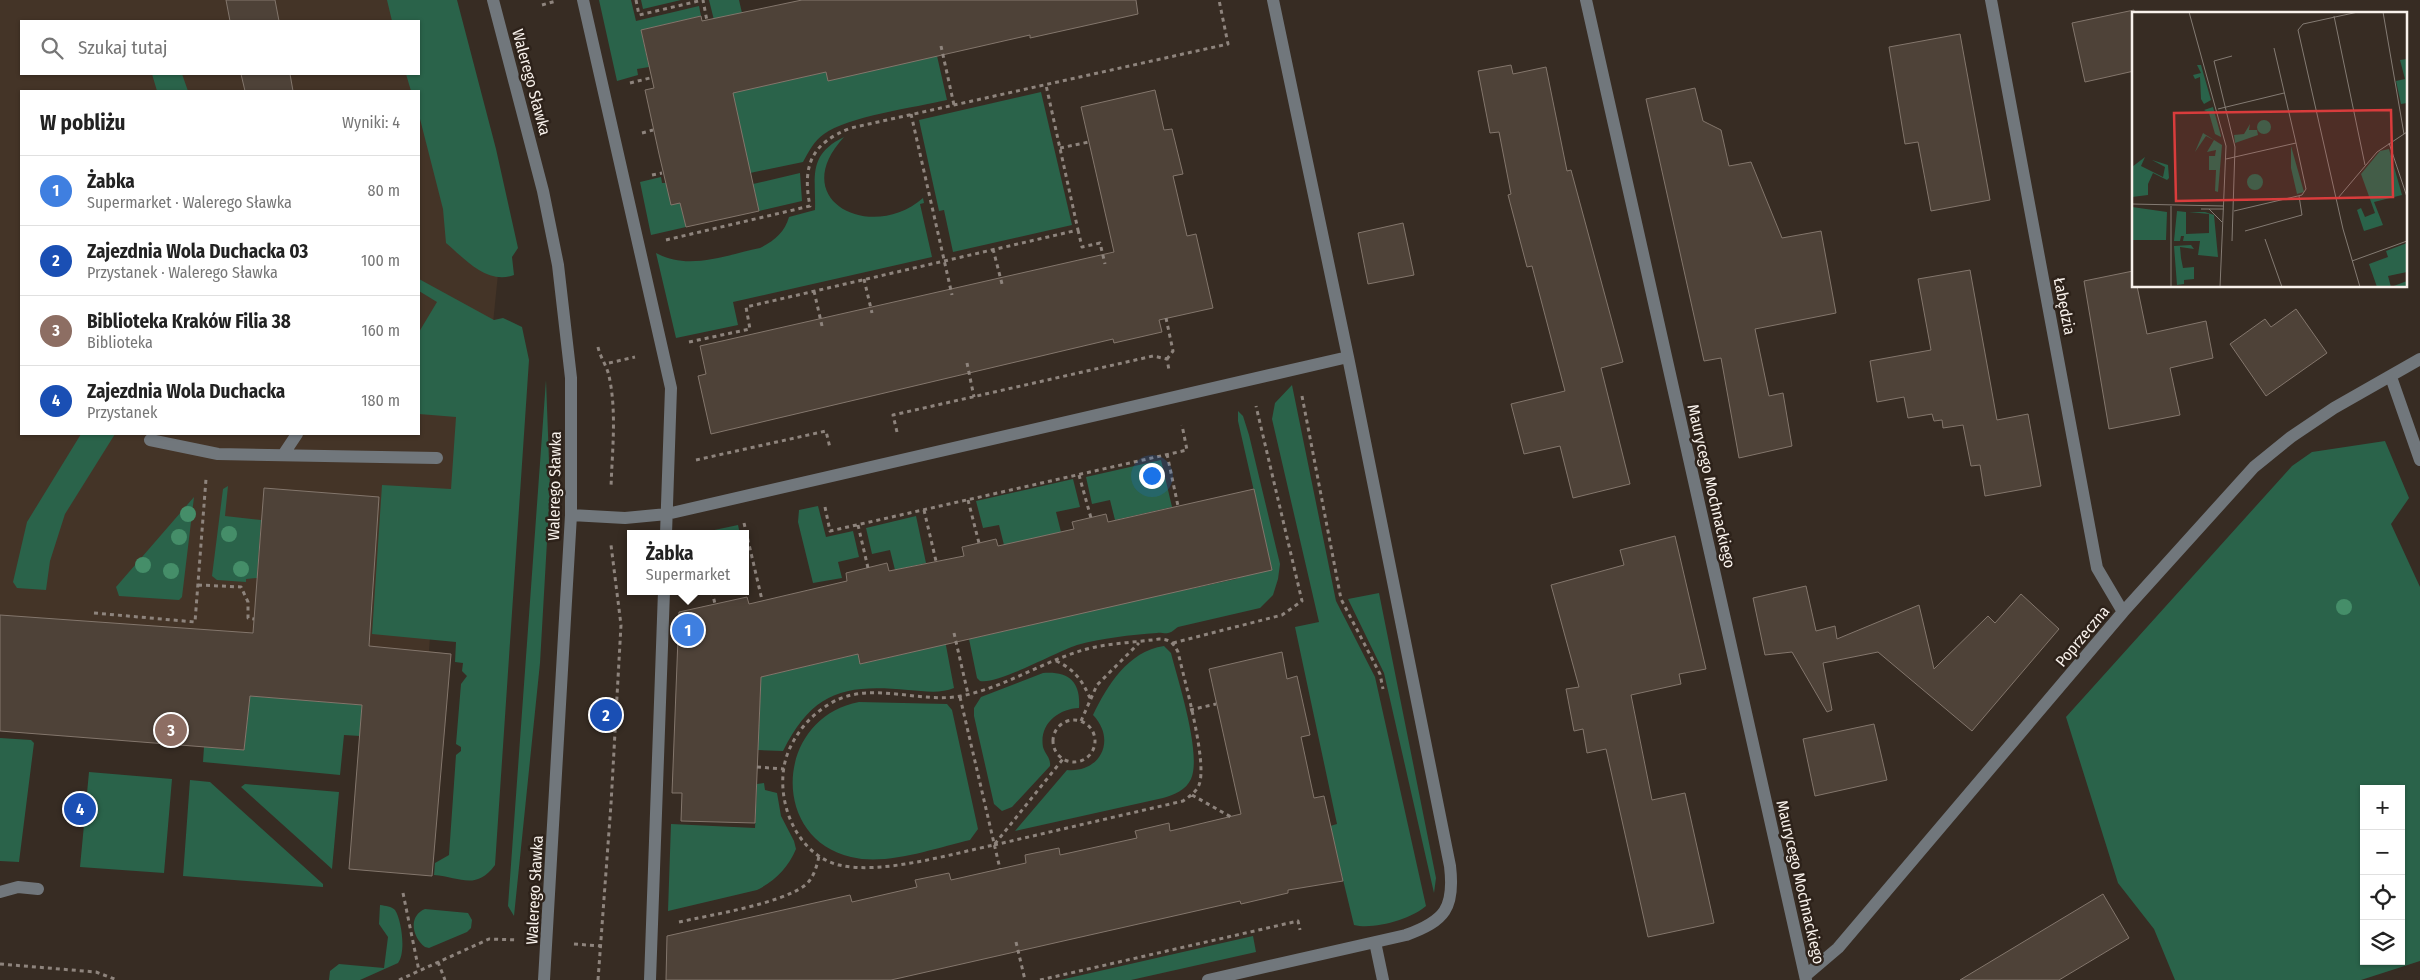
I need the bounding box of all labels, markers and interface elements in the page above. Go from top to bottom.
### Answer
inset map [2132,12,2408,288]
search box [20,20,420,75]
street label: Walerego Sławka [508,27,555,138]
icon: search [38,34,66,62]
text: Szukaj tutaj [78,36,168,59]
text: W pobliżu [40,110,125,136]
text: Wyniki: 4 [342,113,400,132]
text: Żabka [87,170,135,193]
text: 1 [53,181,59,200]
text: 80 m [368,181,400,200]
text: Supermarket · Walerego Sławka [87,193,292,212]
text: Zajezdnia Wola Duchacka 03 [87,240,308,263]
text: 2 [52,251,60,270]
text: 100 m [361,251,400,270]
text: Przystanek · Walerego Sławka [87,263,278,282]
street label: Łabędzia [2050,276,2079,337]
text: Biblioteka Kraków Filia 38 [87,310,291,333]
text: 3 [52,321,60,340]
text: 160 m [361,321,400,340]
text: Biblioteka [87,333,153,352]
text: Zajezdnia Wola Duchacka [87,380,285,403]
text: 4 [52,391,60,410]
text: 180 m [361,391,400,410]
street label: Maurycego Mochnackiego [1683,402,1740,570]
text: Przystanek [87,403,157,422]
street label: Walerego Sławka [544,431,565,541]
your location [1139,463,1165,489]
popup [627,530,749,595]
text: Żabka [646,542,693,565]
text: Supermarket [646,565,730,584]
street label: Poprzeczna [2051,602,2113,671]
pin: 1 [672,611,704,649]
pin: 2 [590,696,622,734]
pin: 3 [155,711,187,749]
map controls [2360,785,2405,965]
button: + [2360,785,2405,830]
pin: 4 [64,790,96,828]
street label: Maurycego Mochnackiego [1772,798,1829,966]
button: − [2360,830,2405,875]
street label: Walerego Sławka [522,835,547,945]
button: locate [2360,875,2405,920]
button: layers [2360,920,2405,965]

